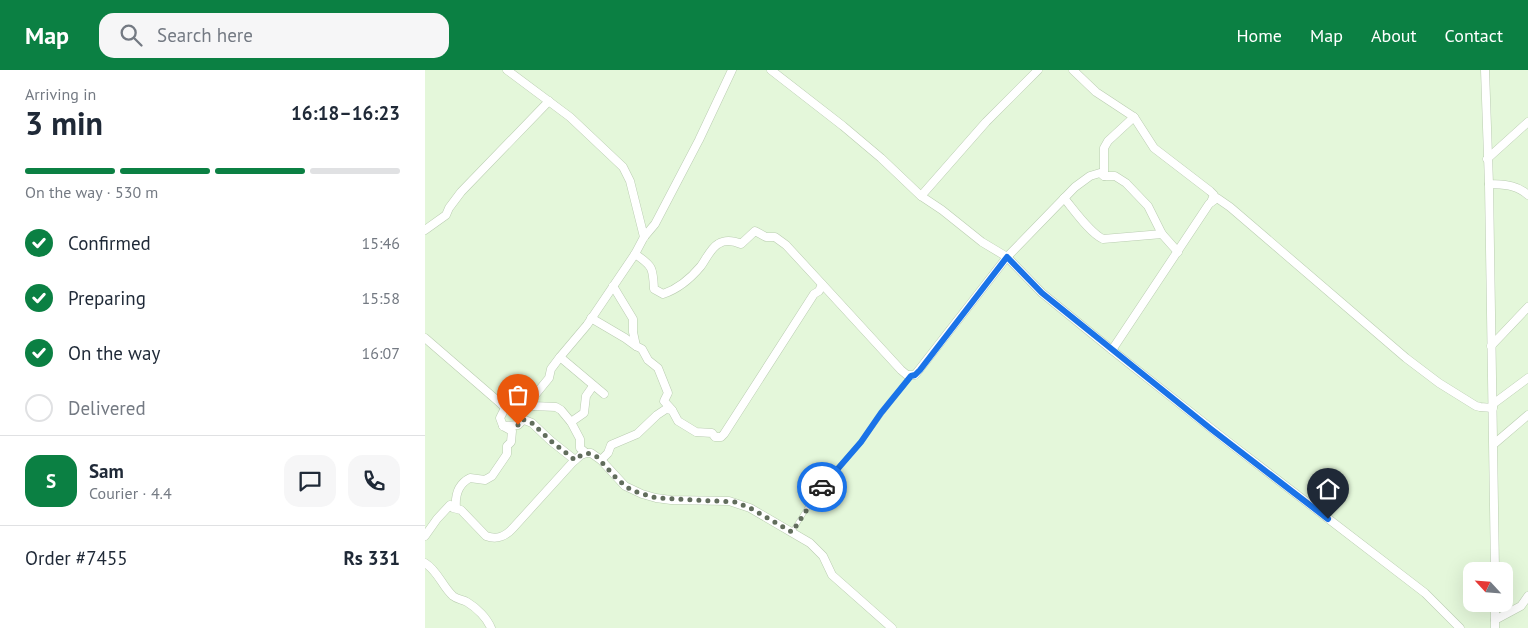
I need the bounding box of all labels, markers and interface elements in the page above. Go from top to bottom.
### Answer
search box [99,13,449,58]
text: Map [25,20,69,51]
icon: search [117,21,145,49]
text: Search here [157,23,253,47]
text: Home [1236,24,1282,47]
text: Map [1310,24,1343,47]
text: About [1371,24,1417,47]
text: Contact [1445,24,1503,47]
text: Arriving in [25,84,96,104]
text: 16:18–16:23 [291,101,400,125]
text: 3 min [25,102,103,144]
text: On the way · 530 m [25,182,158,202]
icon: check [25,229,53,257]
text: Confirmed [68,231,151,255]
text: 15:46 [362,233,400,253]
icon: check [25,284,53,312]
text: Preparing [68,286,146,310]
text: 15:58 [362,288,400,308]
icon: check [25,339,53,367]
text: On the way [68,341,160,365]
text: 16:07 [362,343,400,363]
pin [497,374,539,425]
icon: bag [504,381,532,409]
text: Delivered [68,396,146,420]
button: chat [284,455,336,507]
button: phone [348,455,400,507]
text: Sam [89,459,124,483]
courier [797,462,847,512]
pin [1307,468,1349,519]
text: S [46,469,56,493]
icon: car [808,473,836,501]
icon: home [1314,475,1342,503]
text: Courier · 4.4 [89,483,172,503]
text: Order #7455 [25,546,128,570]
text: Rs 331 [343,546,400,570]
north arrow [1463,562,1513,612]
map controls [1463,562,1513,612]

